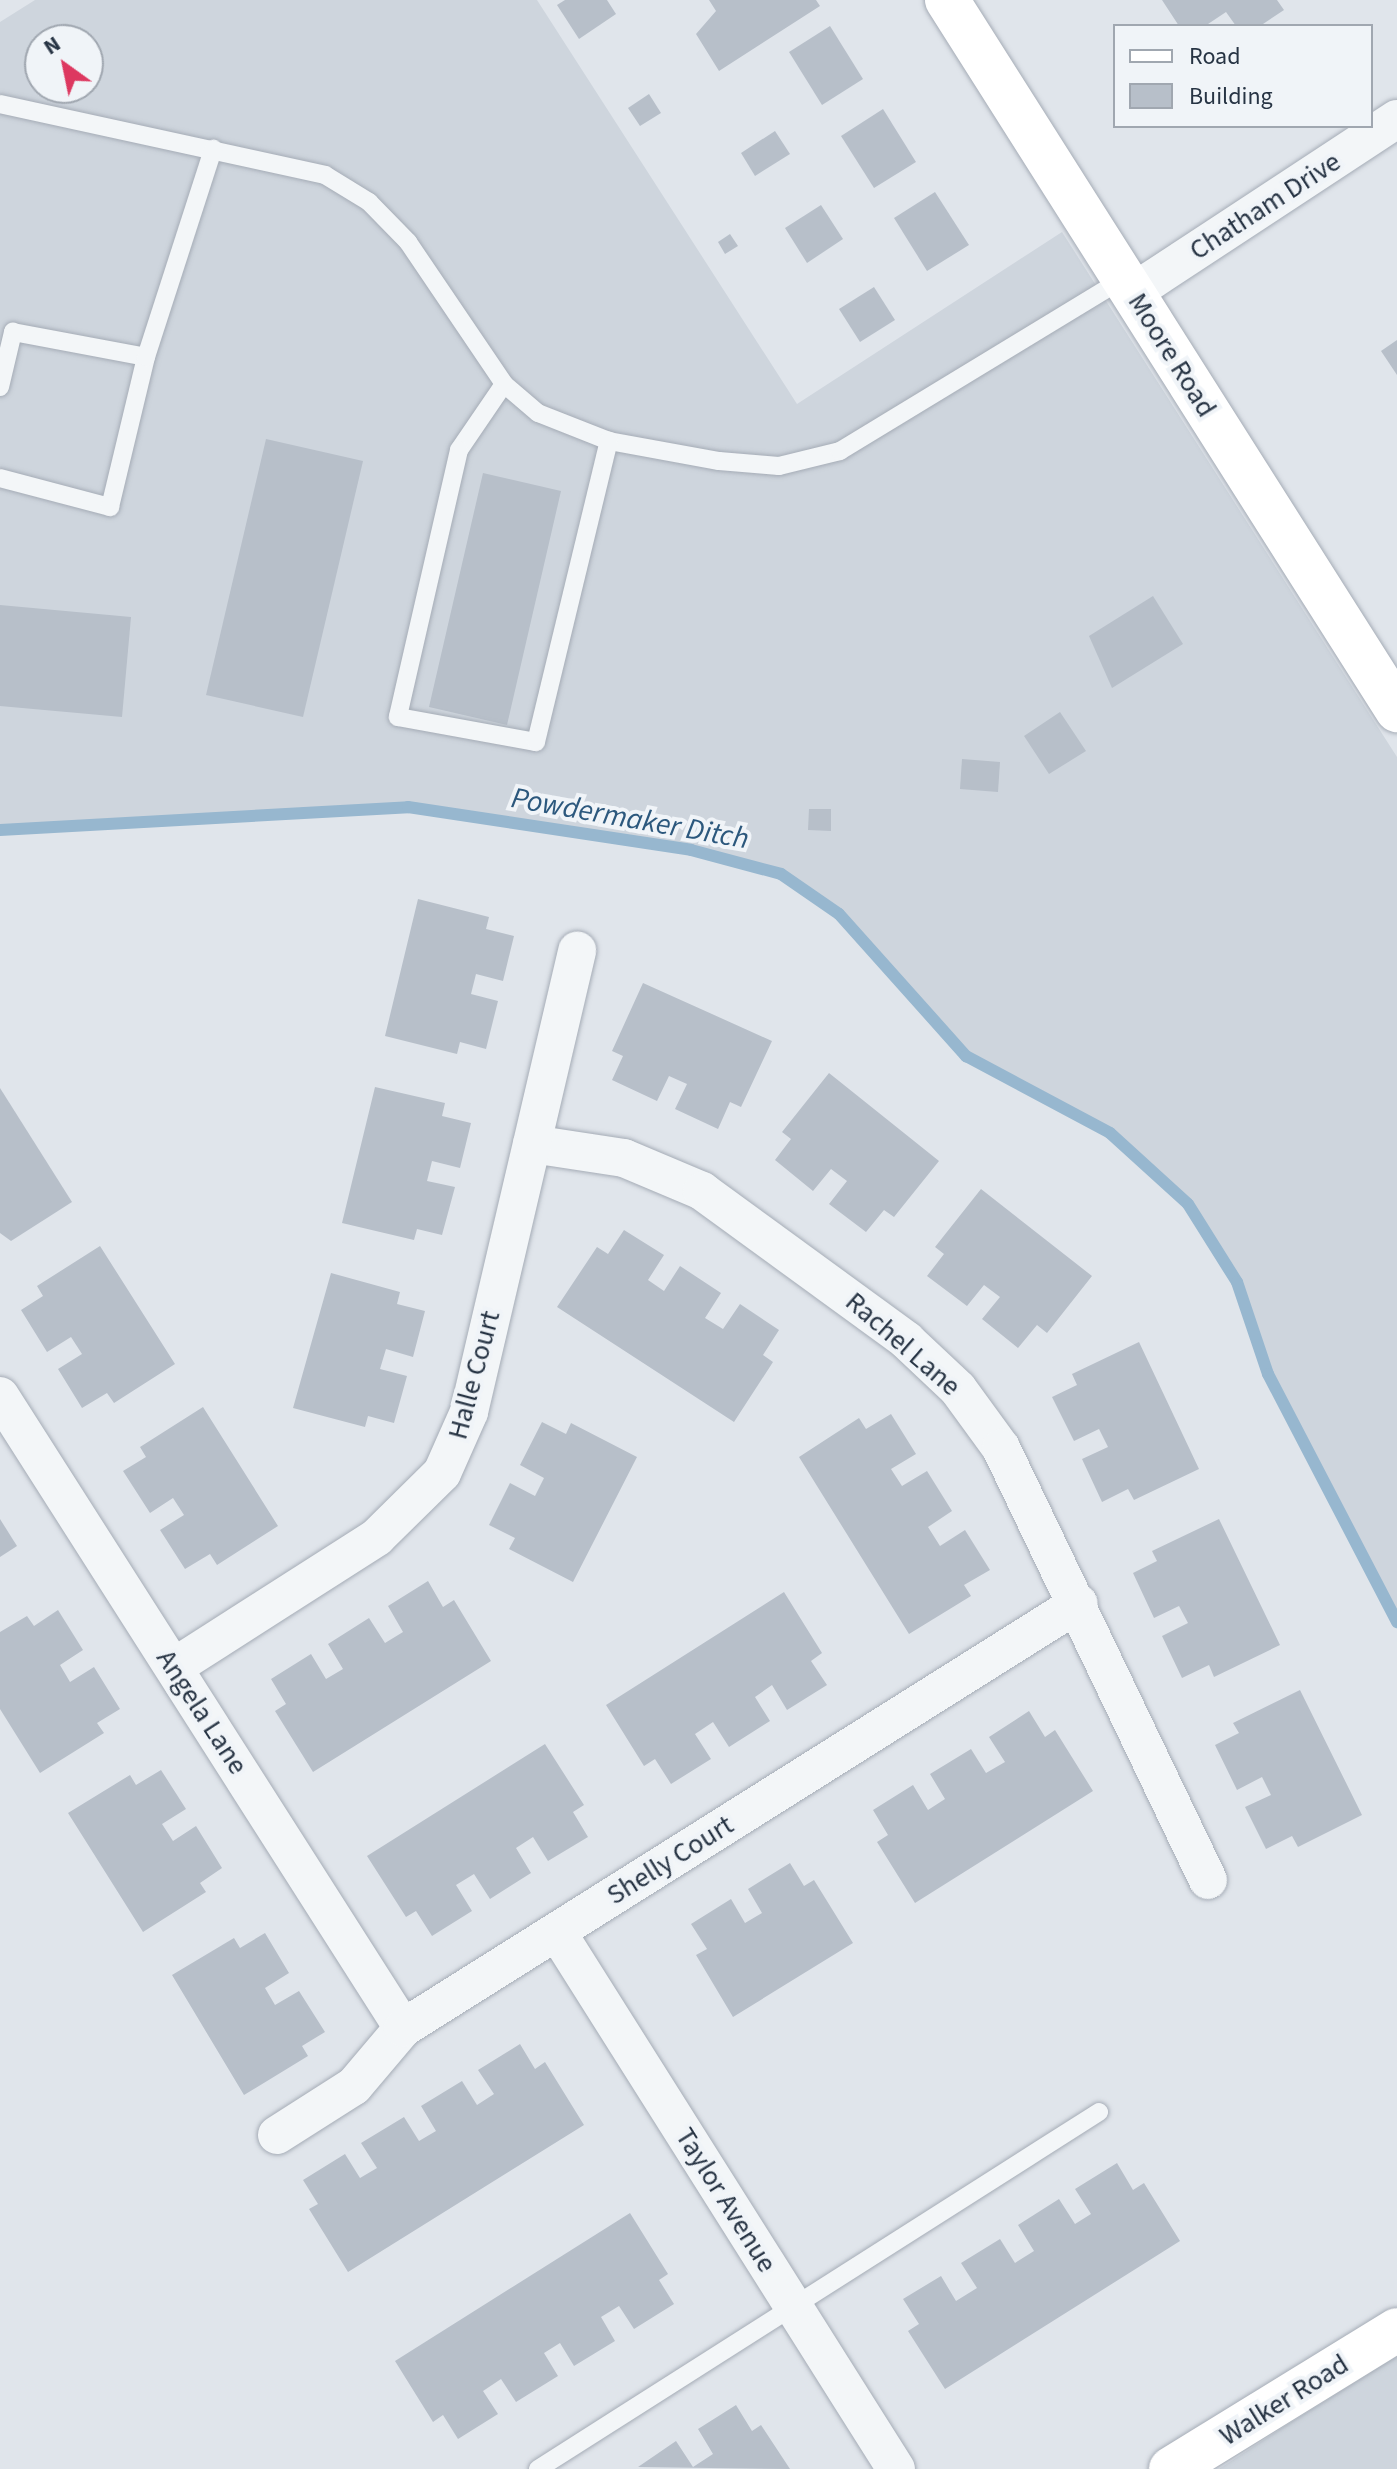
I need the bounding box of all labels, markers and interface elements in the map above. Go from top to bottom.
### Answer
north arrow [24,24,104,104]
legend [1113,24,1373,128]
text: N [37,28,67,63]
text: Road [1189,39,1241,74]
text: Building [1189,79,1273,114]
street label: Chatham Drive [1183,145,1347,267]
street label: Moore Road [1121,287,1223,423]
water label: Powdermaker Ditch [508,780,752,858]
street label: Rachel Lane [839,1285,967,1403]
street label: Halle Court [441,1307,507,1443]
street label: Angela Lane [149,1643,255,1781]
street label: Shelly Court [601,1808,739,1912]
street label: Taylor Avenue [668,2122,784,2278]
street label: Walker Road [1213,2347,1355,2453]

